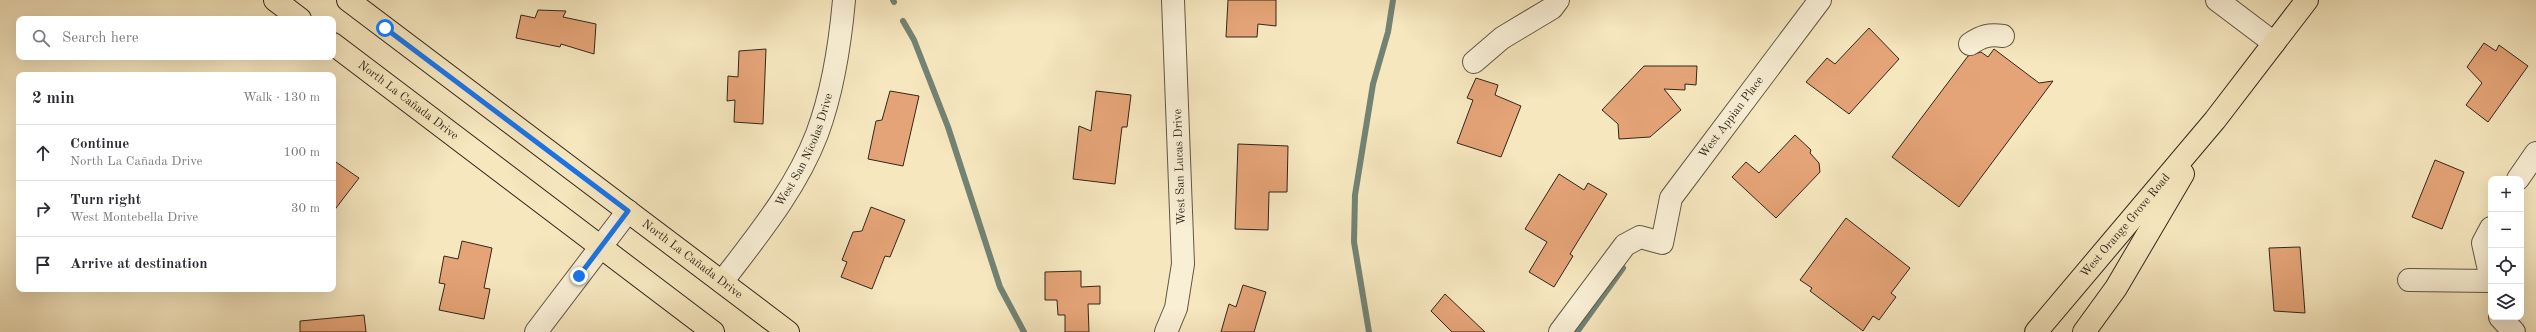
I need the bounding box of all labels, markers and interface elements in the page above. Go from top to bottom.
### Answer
search box [16,16,336,60]
route start [376,19,394,37]
icon: search [30,27,52,49]
text: Search here [62,31,139,46]
street label: North La Cañada Drive [355,59,461,143]
street label: West Appian Place [1697,74,1766,161]
text: 2 min [32,90,75,107]
text: Walk · 130 m [243,91,320,104]
street label: West San Nicolas Drive [774,92,835,209]
street label: West San Lucas Drive [1172,108,1188,225]
text: Continue [70,137,129,152]
icon: ahead [32,142,54,164]
text: 100 m [283,146,320,159]
text: North La Cañada Drive [70,155,202,168]
street label: West Orange Grove Road [2079,172,2173,280]
map controls [2488,176,2524,320]
button: + [2488,176,2524,212]
text: Turn right [70,193,141,208]
icon: right [32,198,54,220]
text: 30 m [291,202,320,215]
text: West Montebella Drive [70,211,198,224]
button: − [2488,212,2524,248]
street label: North La Cañada Drive [640,218,745,302]
button: locate [2488,248,2524,284]
icon: arrive [32,254,54,276]
text: Arrive at destination [70,257,208,272]
route end [570,267,588,285]
button: layers [2488,284,2524,320]

